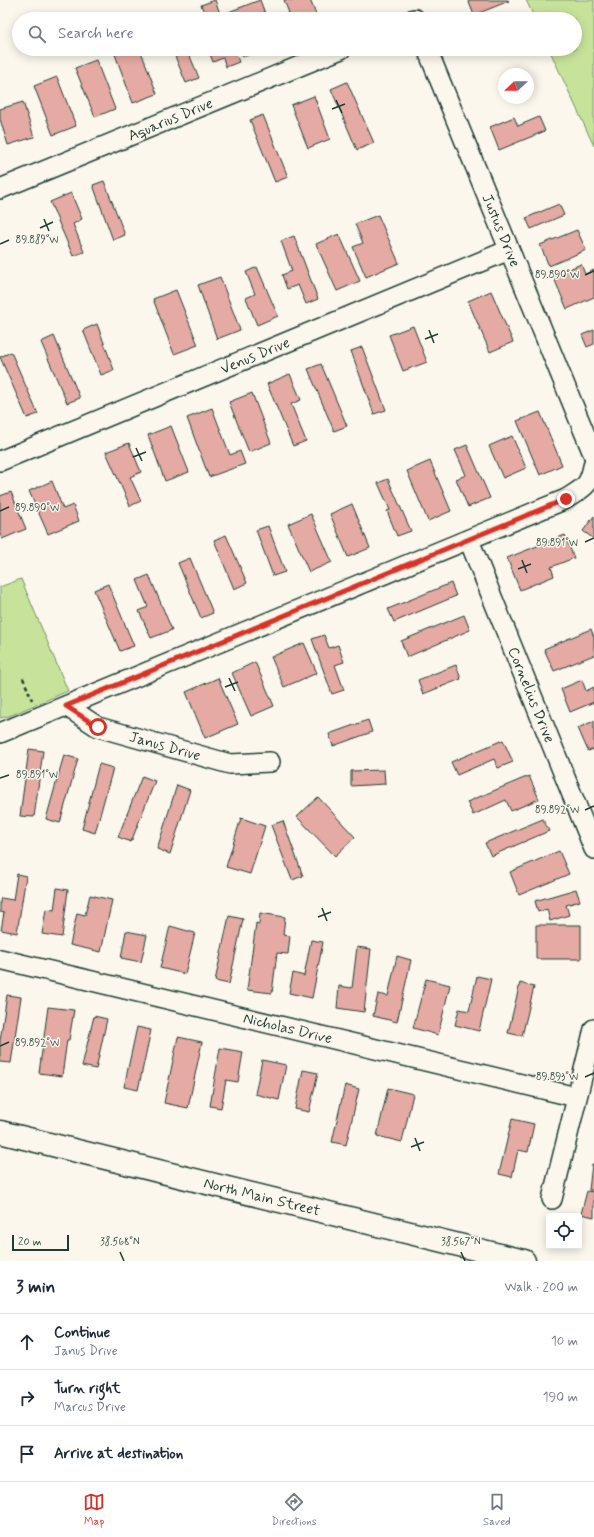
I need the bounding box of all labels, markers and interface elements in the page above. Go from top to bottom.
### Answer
search box [12,12,582,56]
icon: search [26,23,48,45]
text: Search here [58,24,134,44]
north arrow [498,68,534,104]
street label: Aquarius Drive [125,94,216,146]
street label: Justus Drive [477,191,525,271]
text: 89.889°W [16,233,58,247]
text: 89.890°W [535,268,579,282]
street label: Venus Drive [218,333,293,379]
route end [557,490,575,508]
text: 89.890°W [15,501,59,515]
text: 89.891°W [536,536,578,550]
street label: Cornelius Drive [502,644,559,746]
route start [89,718,107,736]
street label: Janus Drive [127,727,203,766]
text: 89.891°W [16,768,58,782]
text: 89.892°W [535,803,579,817]
street label: Nicholas Drive [241,1009,334,1049]
text: 89.892°W [15,1036,59,1050]
text: 89.893°W [536,1070,578,1084]
street label: North Main Street [202,1174,322,1222]
map controls [546,1213,582,1249]
button: locate [546,1213,582,1249]
scale bar [12,1233,69,1252]
text: 20 m [18,1235,41,1249]
text: 38.568°N [100,1235,140,1249]
text: 38.567°N [441,1235,481,1249]
text: 3 min [16,1276,55,1298]
text: Walk · 200 m [504,1279,578,1296]
text: Continue [54,1323,110,1343]
icon: ahead [16,1331,38,1353]
text: 10 m [551,1333,578,1350]
text: Janus Drive [54,1343,118,1360]
text: Turn right [54,1379,121,1399]
icon: right [16,1387,38,1409]
text: 190 m [543,1389,578,1406]
text: Marcus Drive [54,1399,126,1416]
icon: arrive [16,1443,38,1465]
text: Arrive at destination [54,1444,183,1464]
tab: Map [83,1491,105,1529]
tab: Directions [271,1491,317,1529]
tab: Saved [483,1491,511,1529]

